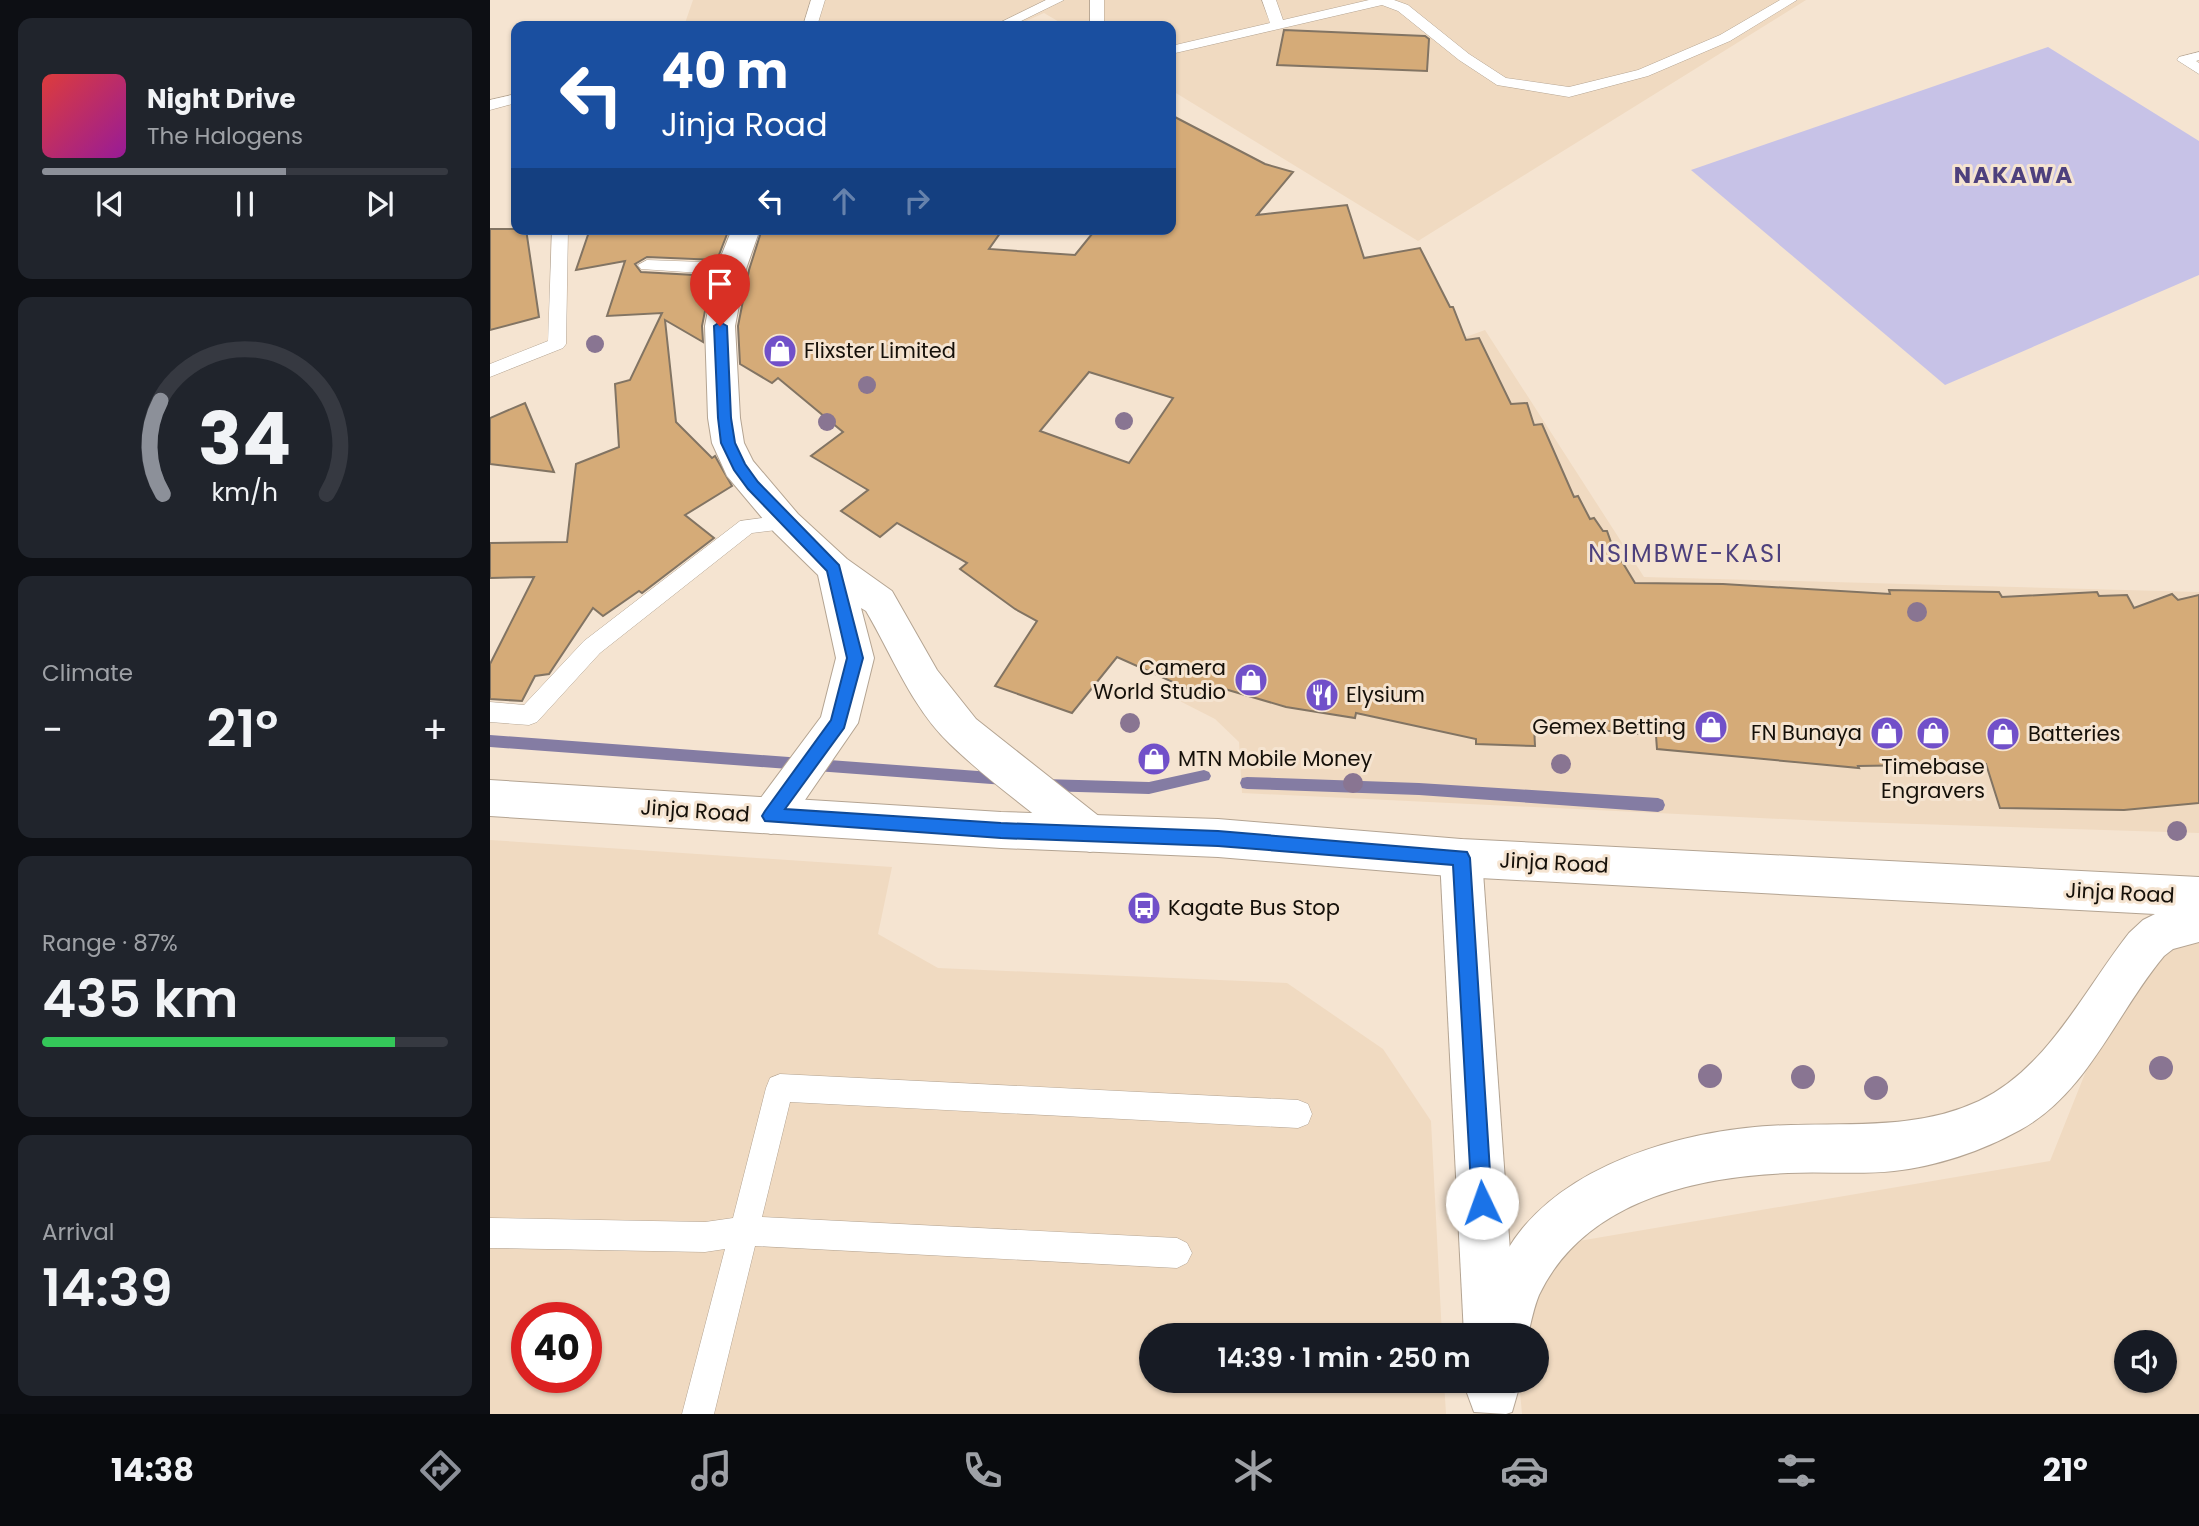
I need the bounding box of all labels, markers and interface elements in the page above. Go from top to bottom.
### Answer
text: 40 m [661,37,788,105]
icon: left [546,49,637,140]
text: Night Drive [147,81,295,117]
text: Jinja Road [661,102,828,147]
text: The Halogens [147,120,303,152]
district label: NAKAWA [1954,159,2074,191]
icon: left [752,182,790,220]
icon: ahead [825,182,863,220]
icon: right [898,182,936,220]
icon: previous [91,185,129,223]
icon: pause [226,185,264,223]
icon: next [361,185,399,223]
pin [690,254,750,326]
icon: arrive [701,265,739,303]
shop icon: Flixster Limited [761,332,799,370]
place label: Flixster Limited [804,336,956,365]
text: 34 [198,388,292,489]
text: km/h [212,475,278,510]
district label: NSIMBWE-KASI [1588,537,1784,570]
place label: Camera World Studio [1093,653,1226,706]
text: Climate [42,657,133,689]
shop icon: Camera World Studio [1232,661,1270,699]
restaurant icon: Elysium [1303,676,1341,714]
place label: Elysium [1346,680,1425,709]
text: 21° [207,692,278,765]
text: − [42,703,63,756]
text: + [422,703,448,756]
shop icon: Gemex Betting [1692,708,1730,746]
place label: Gemex Betting [1532,712,1686,741]
shop icon: FN Bunaya [1868,714,1906,752]
shop icon: Timebase Engravers [1914,714,1952,752]
shop icon: Batteries [1984,715,2022,753]
place label: FN Bunaya [1751,718,1862,747]
place label: Batteries [2028,719,2120,748]
shop icon: MTN Mobile Money [1135,740,1173,778]
place label: MTN Mobile Money [1178,744,1372,773]
place label: Timebase Engravers [1881,752,1985,805]
street label: Jinja Road [639,792,751,829]
street label: Jinja Road [1499,845,1609,880]
street label: Jinja Road [2065,875,2175,910]
bus stop icon: Kagate Bus Stop [1125,889,1163,927]
place label: Kagate Bus Stop [1168,893,1340,922]
text: Range · 87% [42,927,178,959]
text: 435 km [42,962,238,1035]
position arrow [1445,1166,1519,1240]
text: Arrival [42,1216,114,1248]
text: 14:39 [42,1251,173,1324]
speed limit sign: 40 [511,1302,602,1393]
map controls [2114,1330,2177,1393]
button: sound [2114,1330,2177,1393]
text: 14:39 · 1 min · 250 m [1217,1340,1471,1376]
icon: directions [416,1446,465,1495]
icon: music [687,1446,736,1495]
icon: phone [958,1446,1007,1495]
icon: climate [1229,1446,1278,1495]
icon: car [1500,1446,1549,1495]
icon: filters [1772,1446,1821,1495]
text: 14:38 [111,1447,194,1492]
text: 21° [2043,1447,2088,1492]

